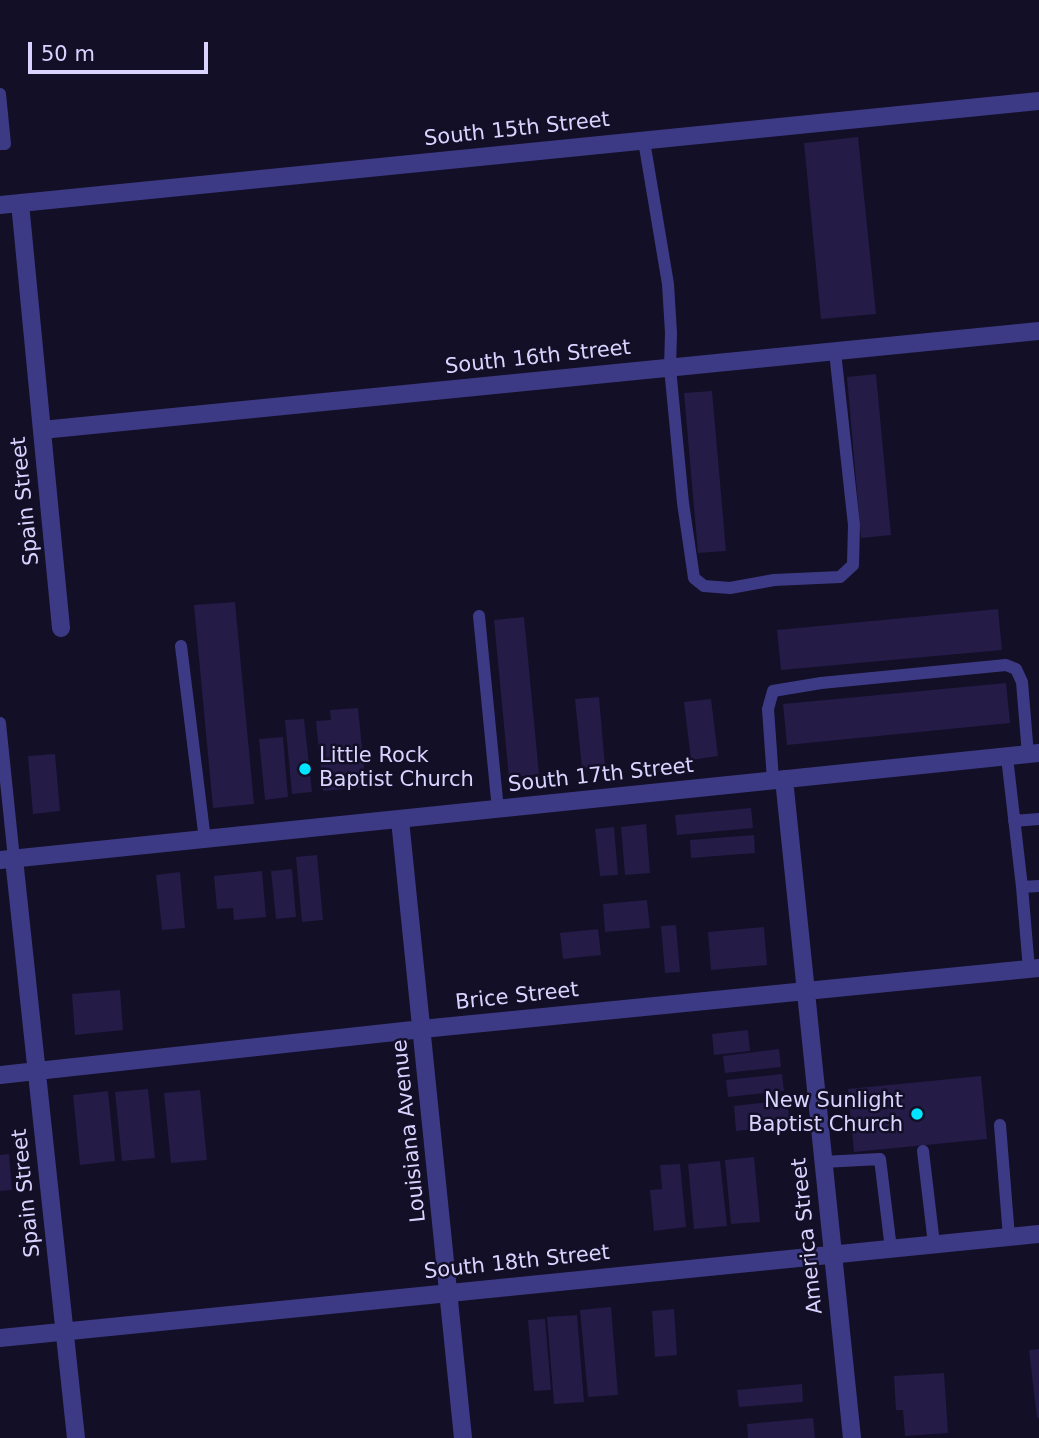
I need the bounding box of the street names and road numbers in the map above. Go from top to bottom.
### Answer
street label: South 15th Street [423,108,611,152]
street label: South 16th Street [444,336,632,380]
street label: Spain Street [7,435,45,567]
street label: South 17th Street [507,754,695,798]
street label: Brice Street [454,978,580,1016]
street label: Louisiana Avenue [388,1038,432,1224]
street label: Spain Street [8,1127,46,1259]
street label: America Street [787,1157,829,1315]
street label: South 18th Street [423,1241,611,1285]

